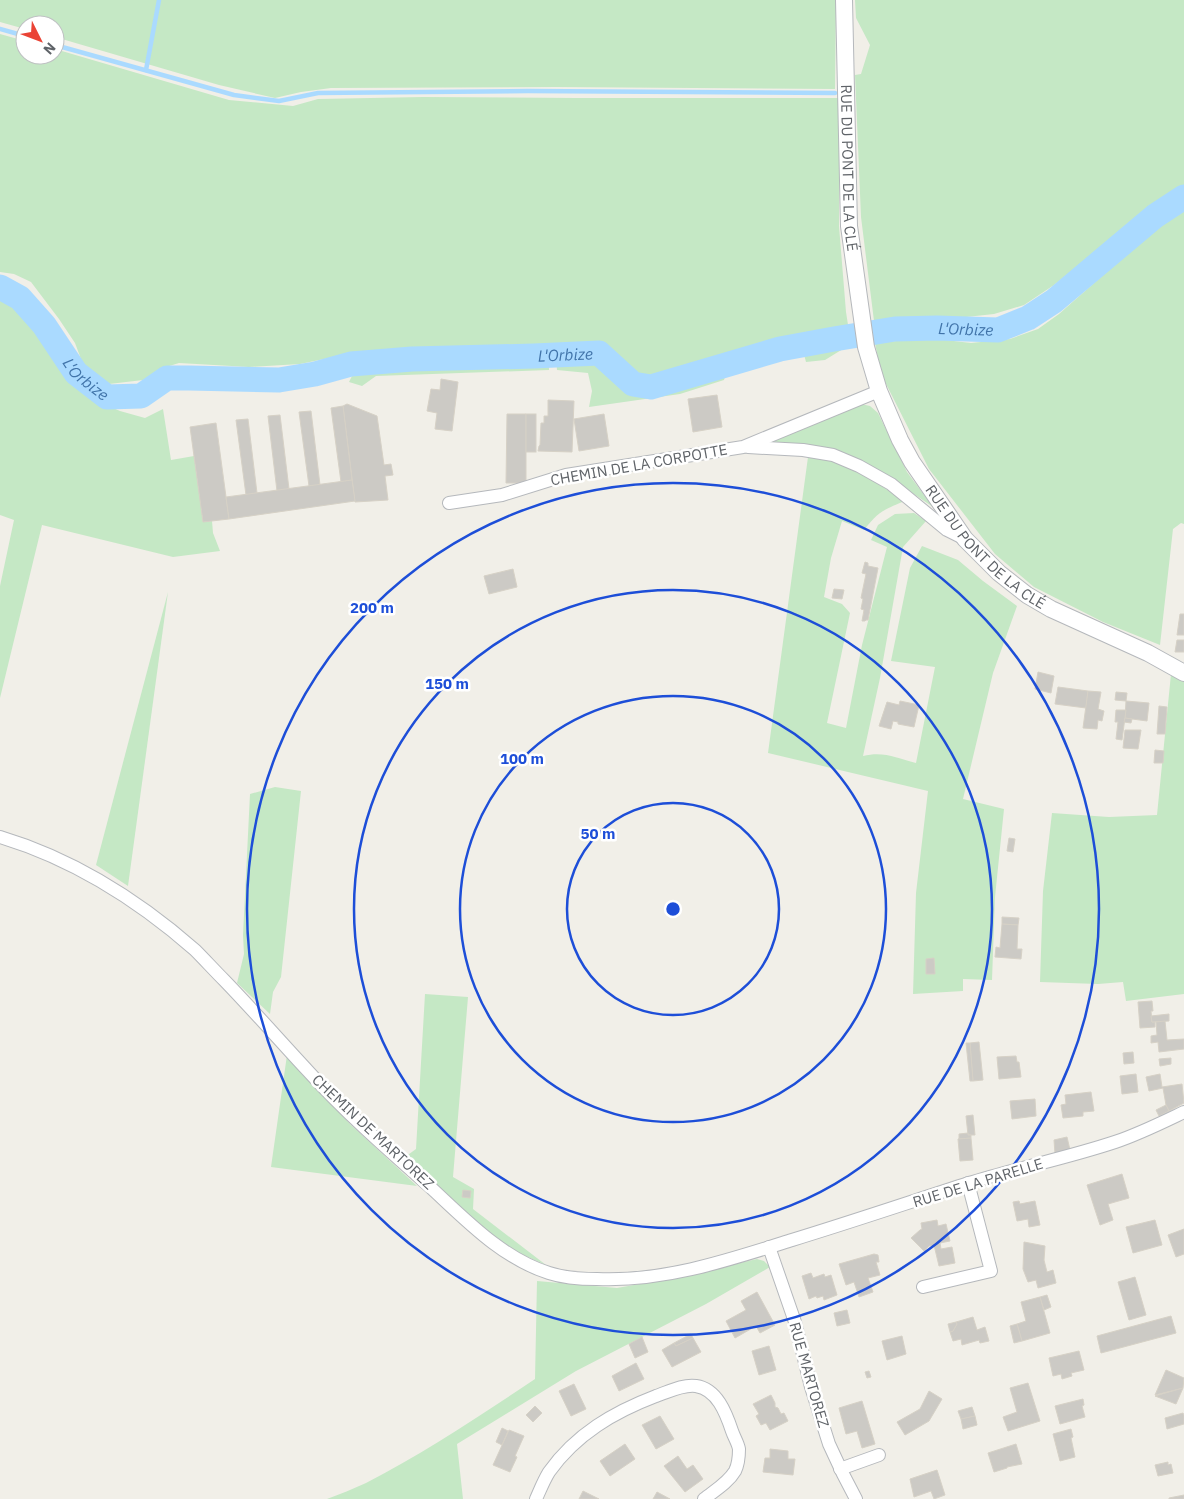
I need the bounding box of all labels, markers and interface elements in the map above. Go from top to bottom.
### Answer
north arrow [15,15,65,65]
text: N [40,39,60,58]
street label: RUE DU PONT DE LA CLÉ [837,84,862,253]
water label: L'Orbize [938,318,994,340]
water label: L'Orbize [537,343,593,366]
water label: L'Orbize [59,354,113,405]
street label: CHEMIN DE LA CORPOTTE [549,440,729,489]
street label: RUE DU PONT DE LA CLÉ [922,481,1049,613]
text: 200 m [350,598,394,617]
text: 150 m [425,674,469,693]
text: 100 m [500,749,544,768]
text: 50 m [581,824,615,843]
centre of rings [664,900,682,918]
street label: CHEMIN DE MARTOREZ [308,1070,439,1193]
street label: RUE DE LA PARELLE [910,1154,1045,1211]
street label: RUE MARTOREZ [785,1320,834,1430]

